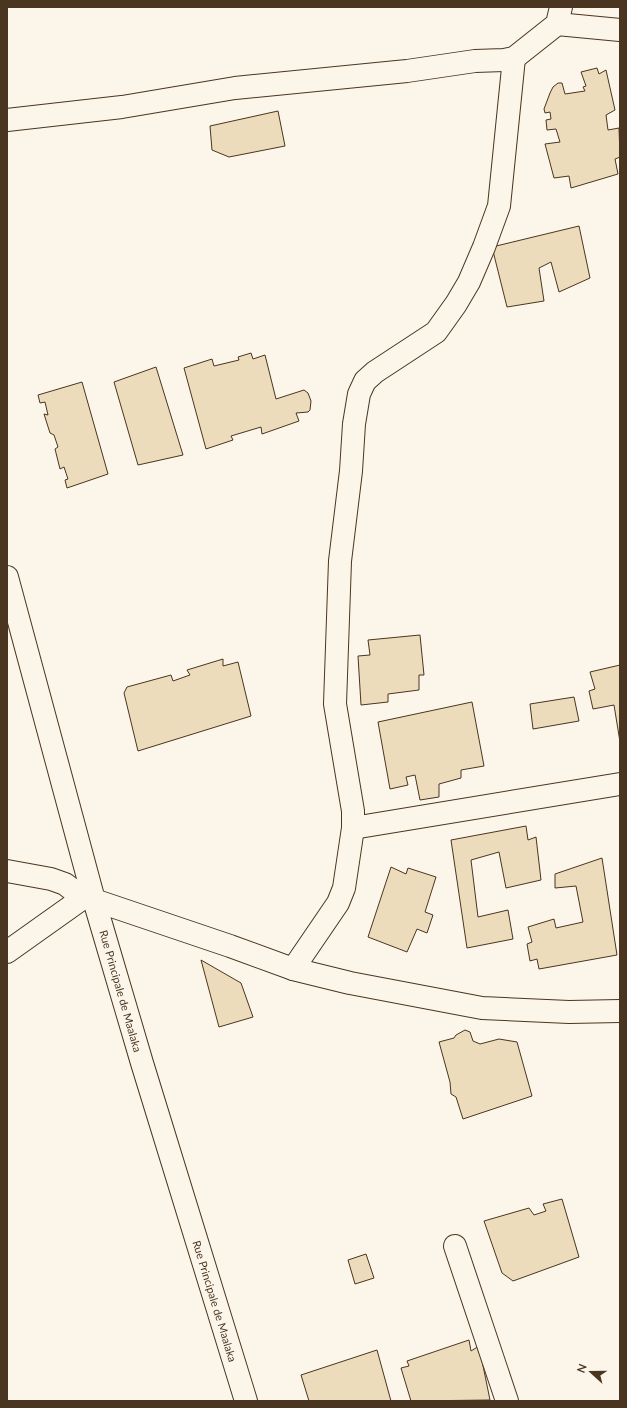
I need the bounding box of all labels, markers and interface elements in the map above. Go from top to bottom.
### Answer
street label: Rue Principale de Maalaka [97,928,145,1054]
street label: Rue Principale de Maalaka [190,1239,240,1363]
north arrow [571,1352,611,1392]
text: N [574,1362,589,1375]

